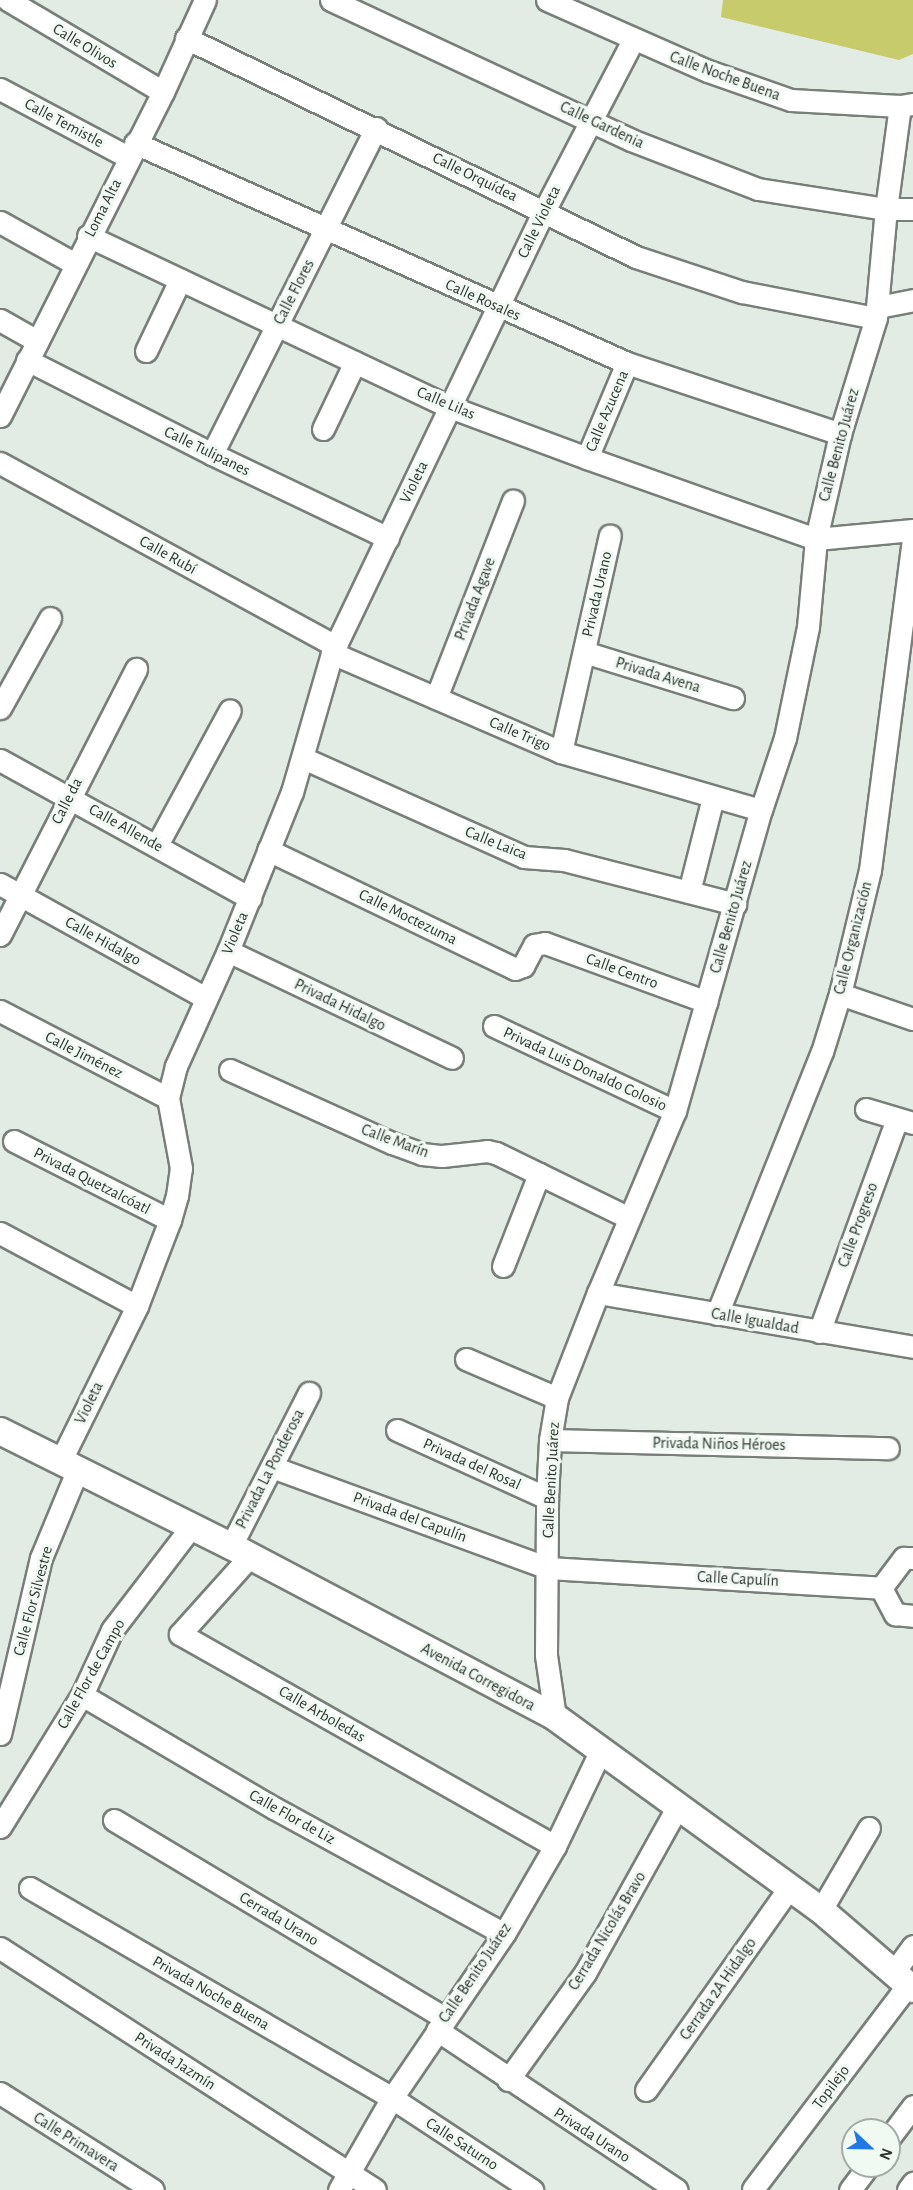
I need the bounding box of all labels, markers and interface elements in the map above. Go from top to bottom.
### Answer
street label: Calle Olivos [49,19,121,73]
street label: Calle Noche Buena [667,47,783,105]
street label: Calle Temistle [21,94,107,152]
street label: Calle Gardenia [557,97,647,153]
street label: Calle Orquídea [429,148,521,206]
street label: Loma Alta [80,176,126,240]
street label: Calle Violeta [513,183,565,261]
street label: Calle Flores [269,256,319,328]
street label: Calle Rosales [442,275,524,325]
street label: Calle Azucena [581,367,633,455]
street label: Calle Lilas [414,382,478,424]
street label: Calle Benito Juárez [815,386,863,504]
street label: Calle Tulipanes [161,422,253,480]
street label: Violeta [396,458,432,506]
street label: Calle Rubí [136,531,200,579]
street label: Privada Urano [578,549,616,639]
street label: Privada Agave [450,555,500,643]
street label: Privada Avena [613,653,703,697]
street label: Calle Trigo [486,712,554,756]
street label: Calle da [47,775,87,827]
street label: Calle Allende [85,800,167,856]
street label: Calle Laica [462,822,530,864]
street label: Calle Benito Juárez [706,858,756,976]
street label: Calle Organización [830,879,876,997]
street label: Calle Moctezuma [356,885,460,949]
street label: Violeta [217,909,253,957]
street label: Calle Hidalgo [62,912,144,970]
street label: Calle Centro [583,949,661,993]
street label: Privada Hidalgo [291,975,389,1035]
street label: Privada Luis Donaldo Colosio [500,1023,670,1115]
street label: Calle Jiménez [42,1027,126,1083]
street label: Calle Marín [359,1120,431,1162]
street label: Privada Quetzalcóatl [30,1143,154,1219]
street label: Calle Progreso [834,1180,882,1270]
street label: Calle Igualdad [710,1304,800,1338]
street label: Violeta [71,1379,107,1427]
street label: Privada La Ponderosa [232,1406,308,1532]
street label: Calle Benito Juárez [538,1421,564,1539]
street label: Privada Niños Héroes [652,1433,786,1455]
street label: Privada del Rosal [420,1434,524,1494]
street label: Privada del Capulín [350,1488,470,1546]
street label: Calle Flor Silvestre [9,1544,57,1658]
street label: Calle Capulín [697,1567,779,1591]
street label: Calle Flor de Campo [53,1616,129,1732]
street label: Avenida Corregidora [418,1639,538,1715]
street label: Calle Arboledas [275,1681,369,1747]
street label: Calle Flor de Liz [246,1785,338,1849]
street label: Cerrada Nicolás Bravo [564,1868,650,1994]
street label: Cerrada Urano [236,1888,322,1950]
street label: Calle Benito Juárez [435,1919,515,2027]
street label: Cerrada 2A Hidalgo [676,1934,760,2044]
street label: Privada Noche Buena [149,1952,273,2034]
street label: Privada Jazmín [131,2028,219,2094]
street label: Topilejo [808,2061,854,2113]
street label: Privada Urano [550,2103,634,2167]
street label: Calle Primavera [30,2108,122,2176]
street label: Calle Saturno [422,2113,502,2175]
north arrow [841,2118,901,2178]
text: N [876,2146,895,2162]

